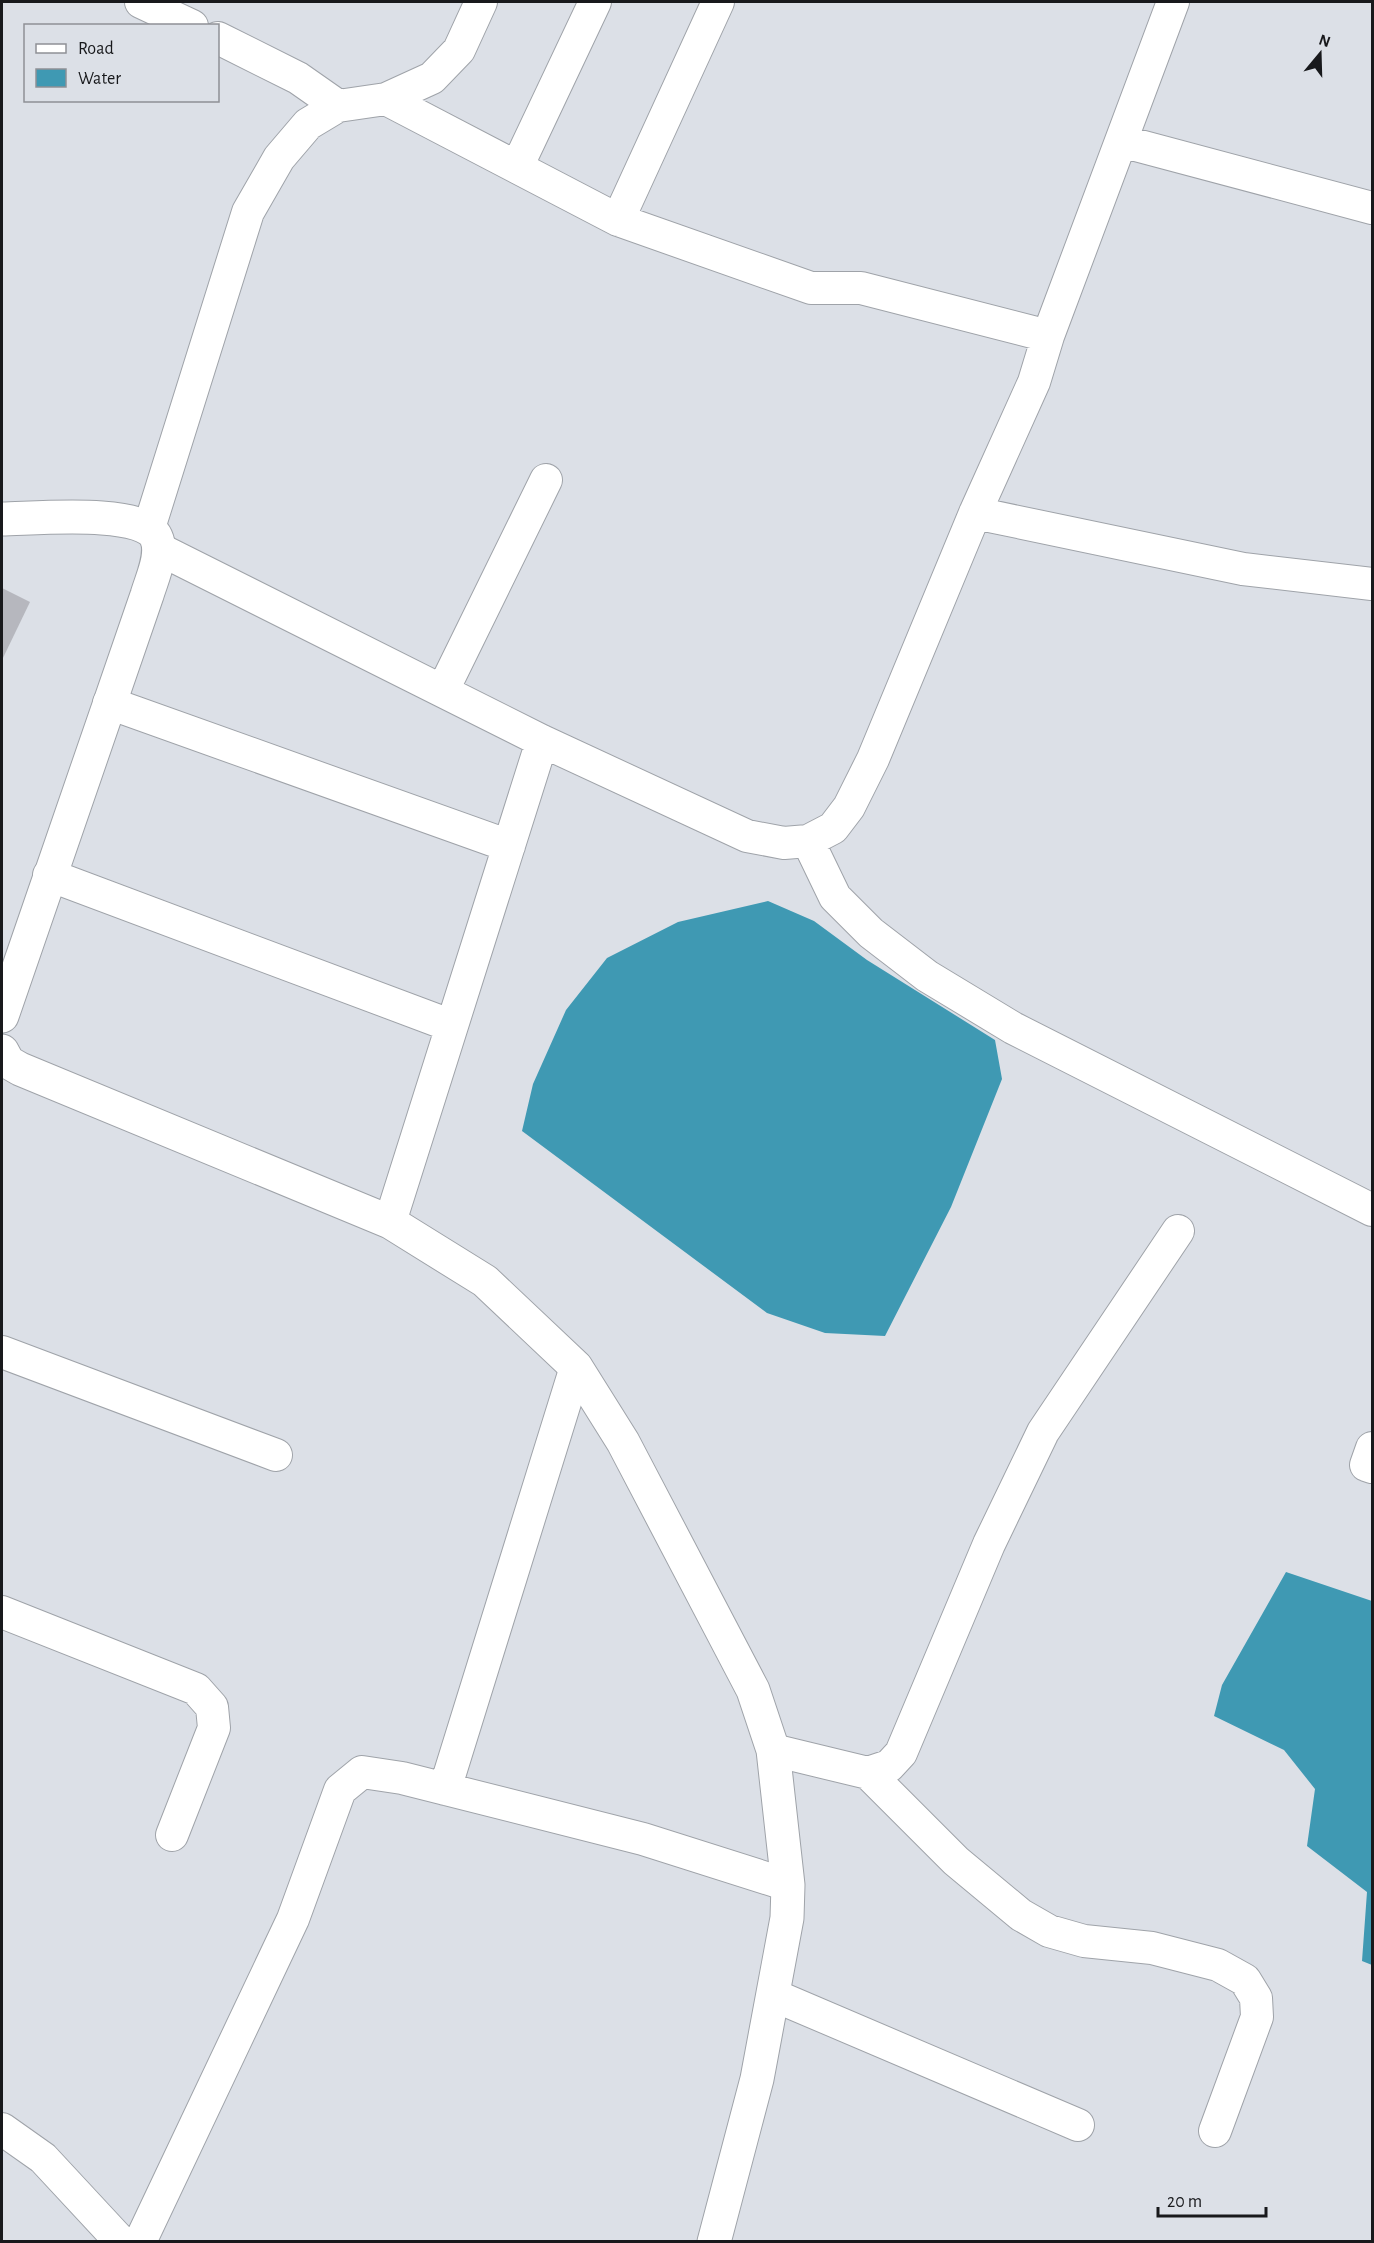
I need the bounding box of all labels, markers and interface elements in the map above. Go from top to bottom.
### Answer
legend [24,24,219,102]
north arrow [1290,24,1350,84]
text: N [1317,31,1332,50]
text: Road [78,40,114,58]
text: Water [78,70,121,88]
scale bar [1158,2180,1266,2218]
text: 20 m [1167,2193,1202,2211]

